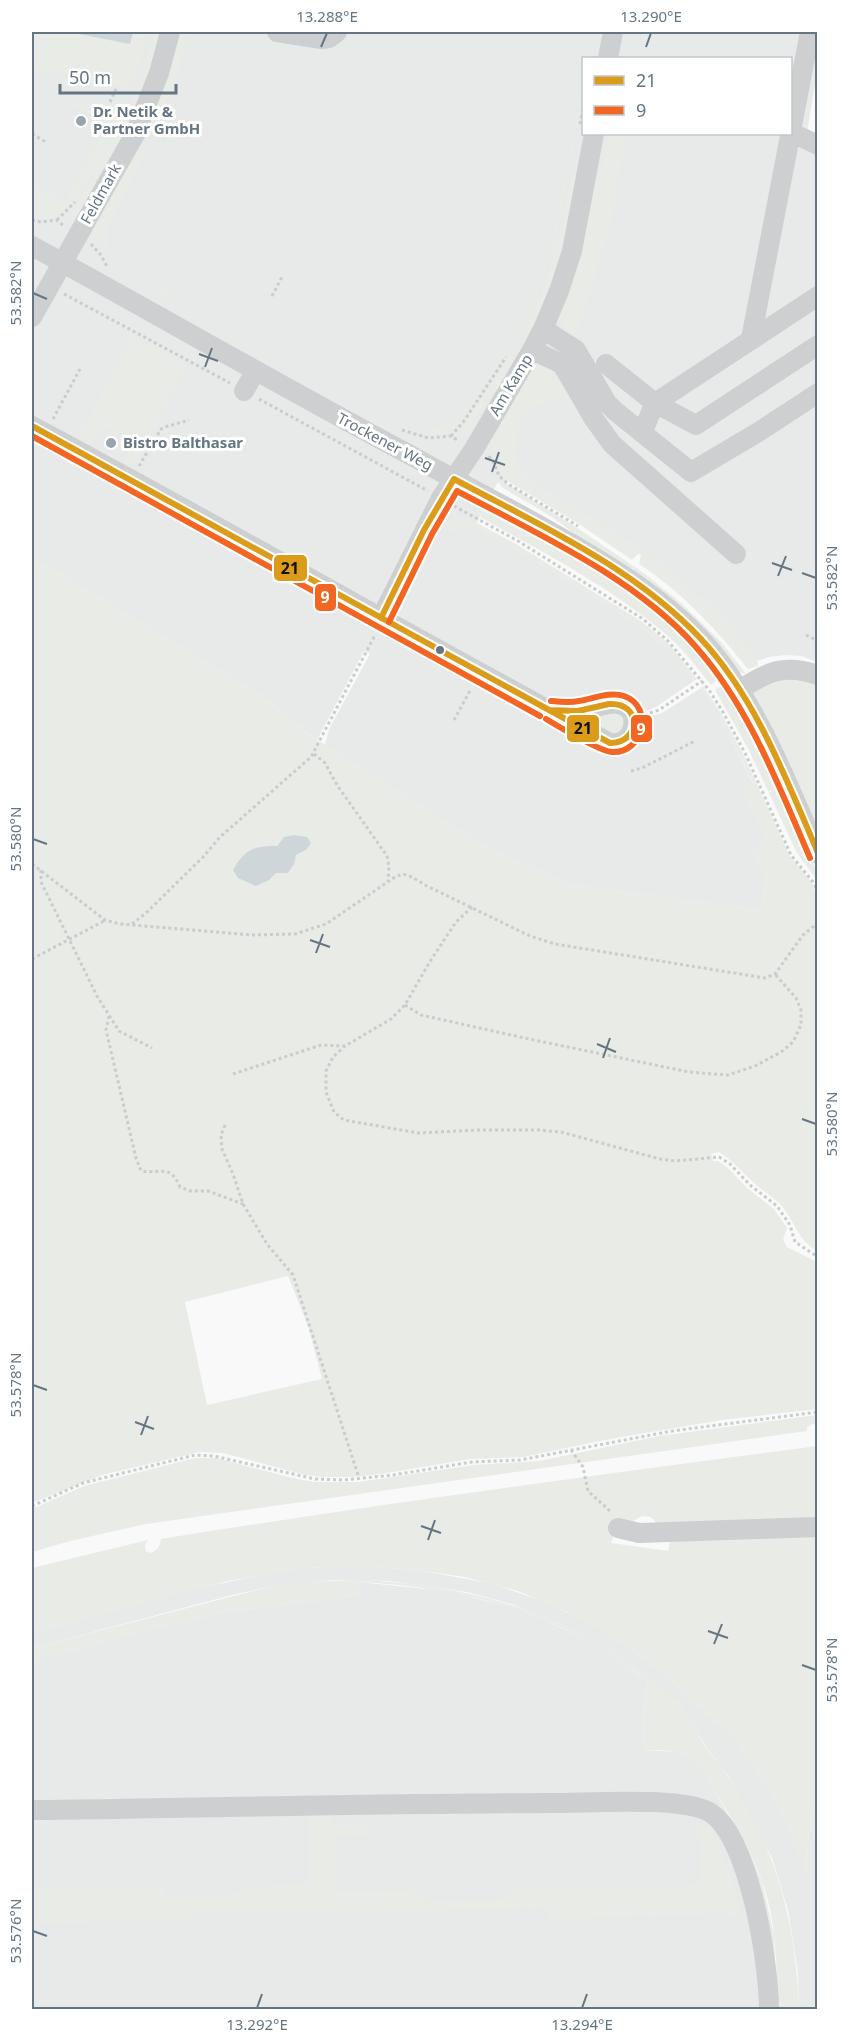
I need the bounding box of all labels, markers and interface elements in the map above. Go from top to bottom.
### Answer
text: 13.288°E [296,6,358,26]
text: 13.290°E [620,6,682,26]
scale bar [60,57,176,95]
legend [582,57,792,135]
text: 50 m [69,65,111,89]
text: 21 [636,68,657,92]
text: 9 [636,98,646,122]
place label: Dr. Netik & Partner GmbH [93,101,200,138]
marker: Dr. Netik & Partner GmbH [74,114,88,128]
street label: Feldmark [75,160,125,227]
text: 53.582°N [5,261,25,325]
street label: Am Kamp [484,350,536,419]
street label: Trockener Weg [334,408,437,475]
place label: Bistro Balthasar [123,432,243,452]
marker: Bistro Balthasar [104,436,118,450]
text: 53.582°N [821,546,841,610]
line badge: 21 [273,554,308,582]
text: 21 [281,557,299,579]
line badge: 9 [314,583,337,612]
text: 9 [320,586,330,608]
unlabelled marker [434,644,446,656]
line badge: 21 [566,714,600,743]
line badge: 9 [630,714,653,743]
text: 21 [574,717,592,739]
text: 9 [636,718,646,740]
text: 53.580°N [5,807,25,871]
text: 53.580°N [821,1092,841,1156]
text: 53.578°N [5,1353,25,1417]
text: 53.578°N [821,1638,841,1702]
text: 53.576°N [5,1899,25,1963]
text: 13.292°E [226,2014,288,2034]
text: 13.294°E [551,2014,613,2034]

